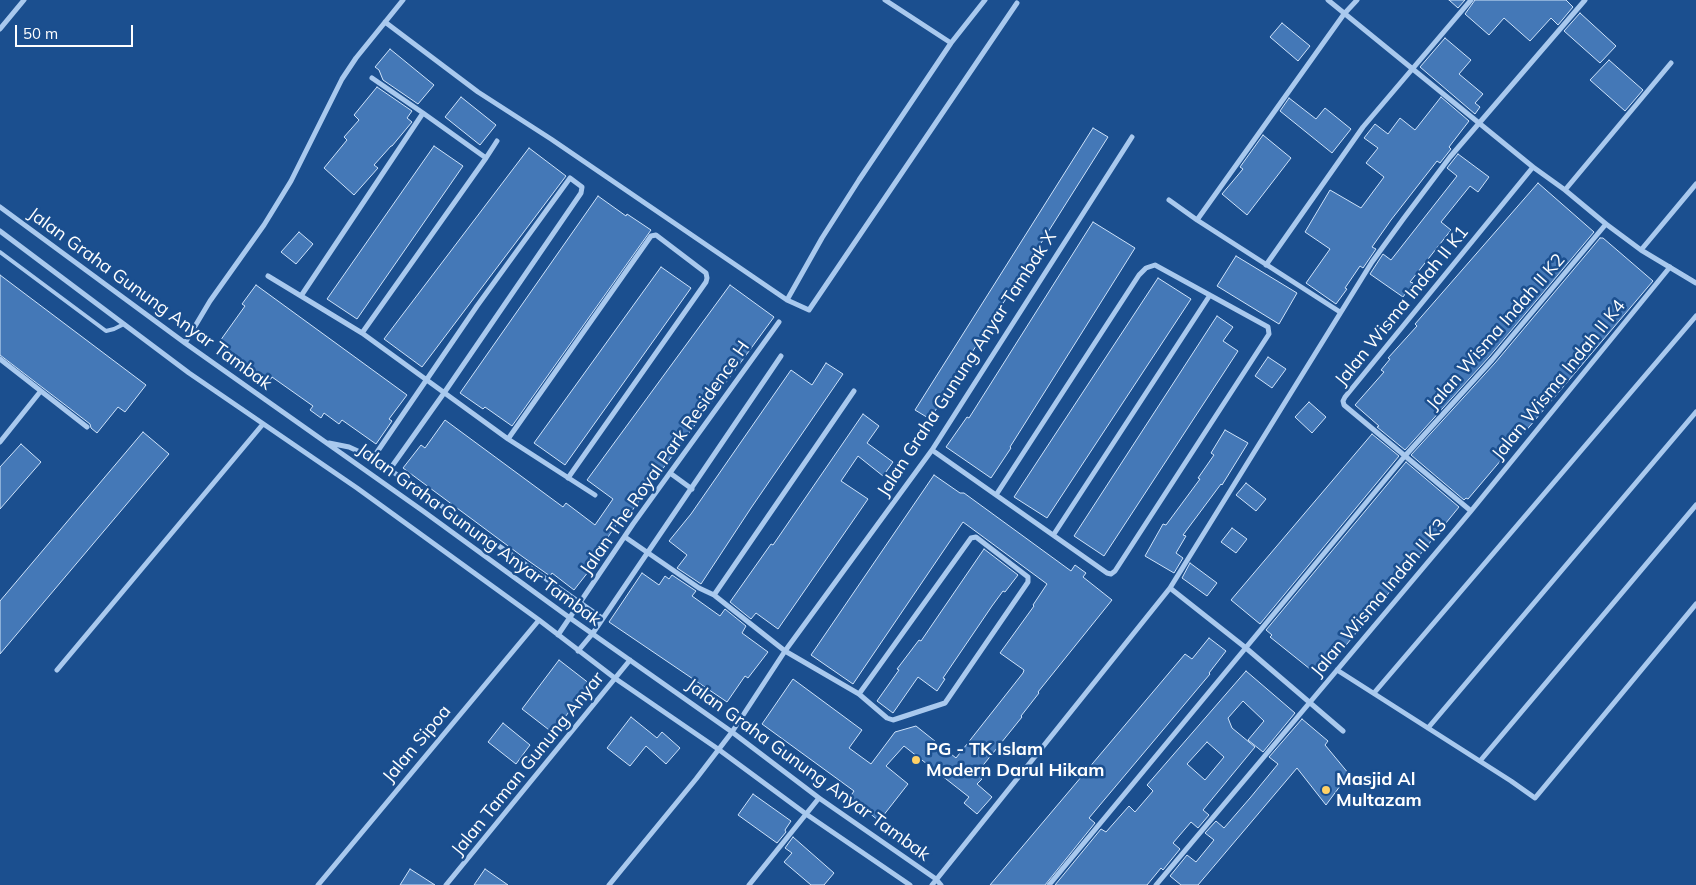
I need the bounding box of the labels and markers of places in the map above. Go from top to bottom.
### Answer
place label: PG - TK Islam Modern Darul Hikam [926,739,1104,782]
marker: PG - TK Islam Modern Darul Hikam [910,754,922,766]
place label: Masjid Al Multazam [1336,769,1422,812]
marker: Masjid Al Multazam [1320,784,1332,796]

